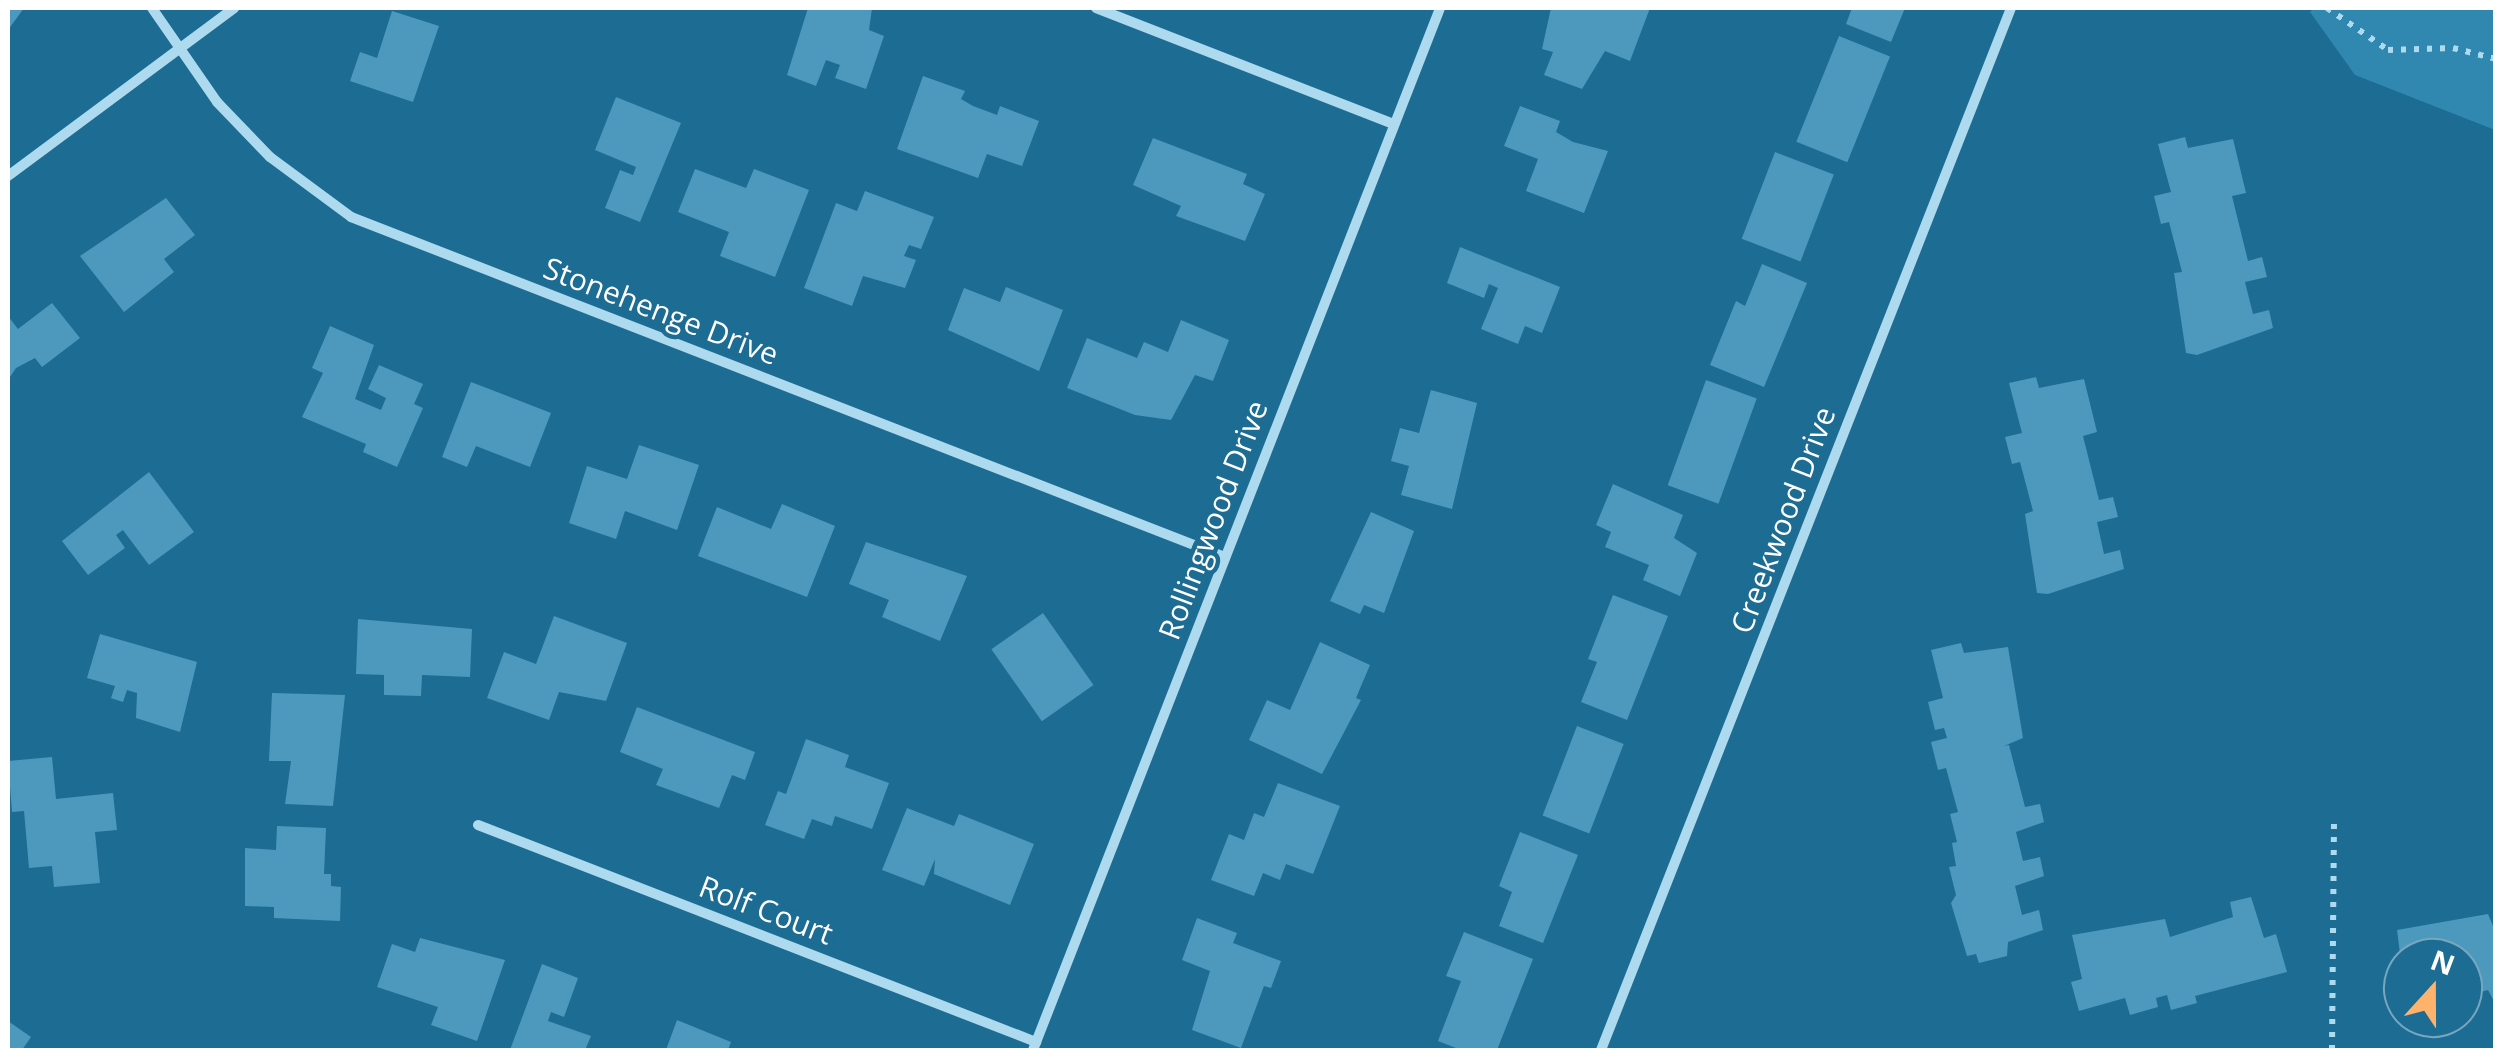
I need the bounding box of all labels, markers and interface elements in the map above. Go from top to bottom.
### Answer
street label: Stonehenge Drive [539,250,783,372]
street label: Rollingwood Drive [1151,396,1275,644]
street label: Creekwood Drive [1723,402,1843,638]
street label: Rolf Court [694,868,838,952]
north arrow [2383,938,2483,1038]
text: N [2426,940,2460,984]

